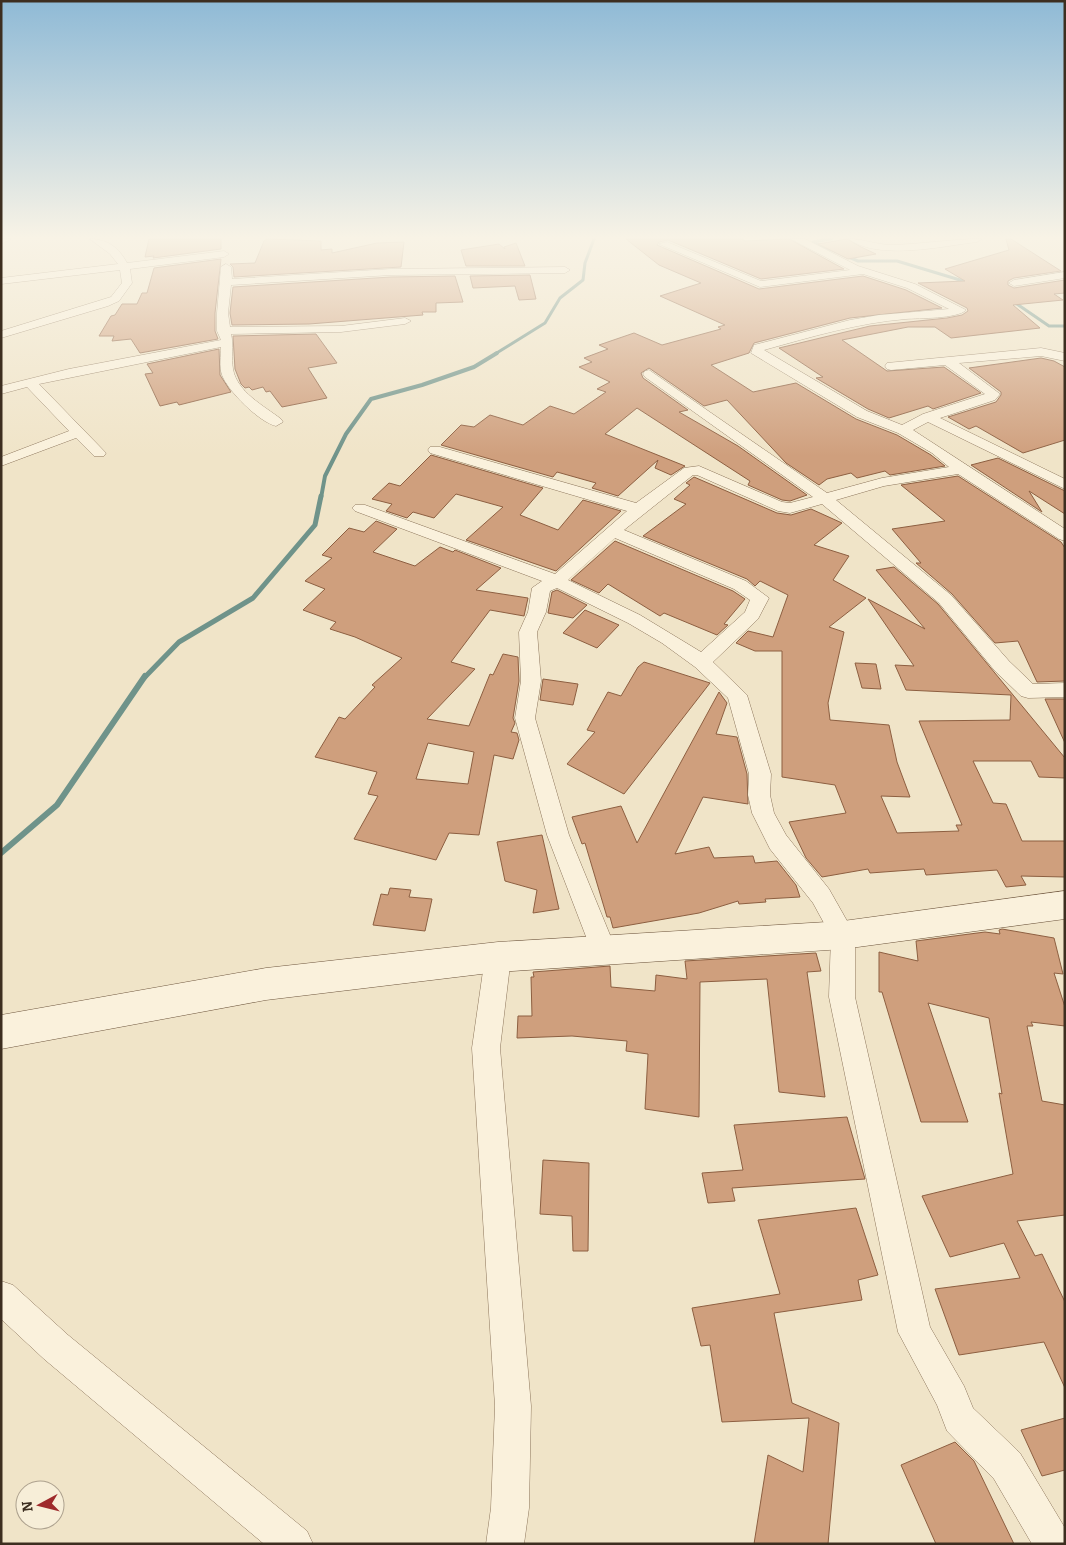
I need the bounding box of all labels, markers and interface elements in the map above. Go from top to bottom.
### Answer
north arrow [15,1480,65,1530]
text: N [18,1500,37,1513]

